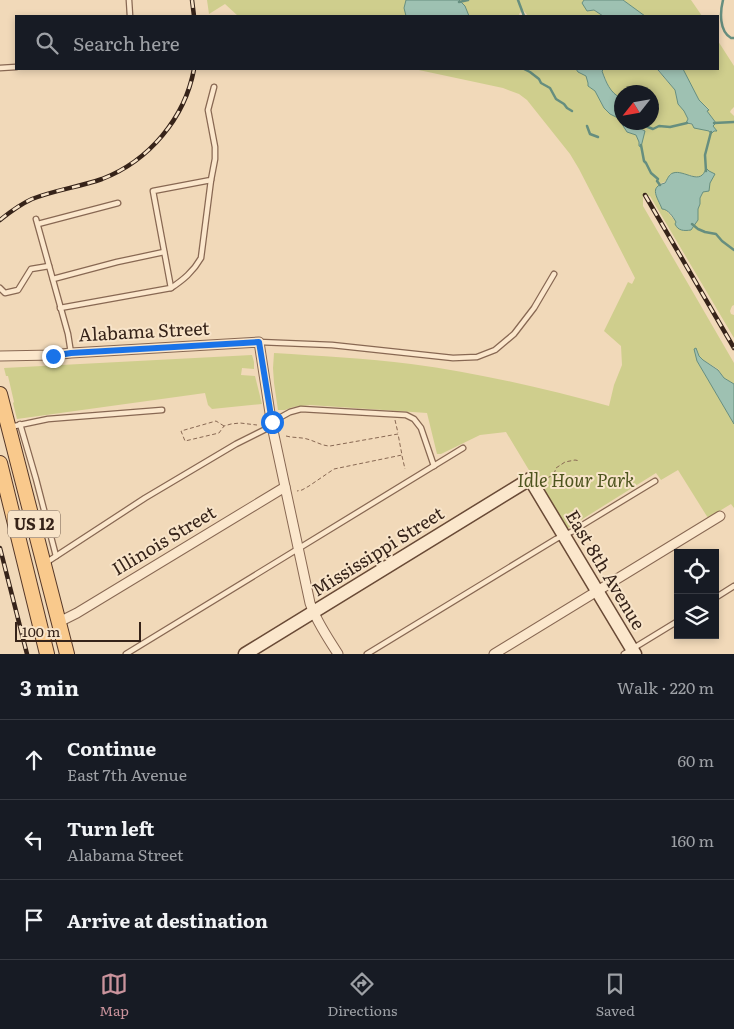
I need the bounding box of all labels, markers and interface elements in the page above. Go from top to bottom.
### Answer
search box [15,15,719,70]
icon: search [33,29,61,57]
text: Search here [73,29,180,57]
north arrow [614,85,659,130]
street label: Alabama Street [78,314,211,347]
route end [42,345,65,368]
route start [261,411,284,434]
park label: Idle Hour Park [517,466,635,493]
street label: Illinois Street [106,498,221,581]
street label: Mississippi Street [306,499,449,602]
street label: East 8th Avenue [560,504,653,634]
road number: US 12 [8,510,60,538]
map controls [674,549,719,639]
button: locate [674,549,719,594]
button: layers [674,594,719,639]
scale bar [15,619,141,642]
text: 100 m [22,621,60,641]
text: 3 min [20,671,79,702]
text: Walk · 220 m [617,675,714,699]
text: Continue [67,734,156,762]
icon: ahead [20,746,48,774]
text: 60 m [677,748,714,772]
text: East 7th Avenue [67,762,187,786]
text: Turn left [67,814,154,842]
icon: left [20,826,48,854]
text: 160 m [671,828,714,852]
text: Alabama Street [67,842,184,866]
icon: arrive [20,906,48,934]
text: Arrive at destination [67,906,268,934]
tab: Map [99,970,129,1020]
tab: Directions [327,970,397,1020]
tab: Saved [596,970,635,1020]

